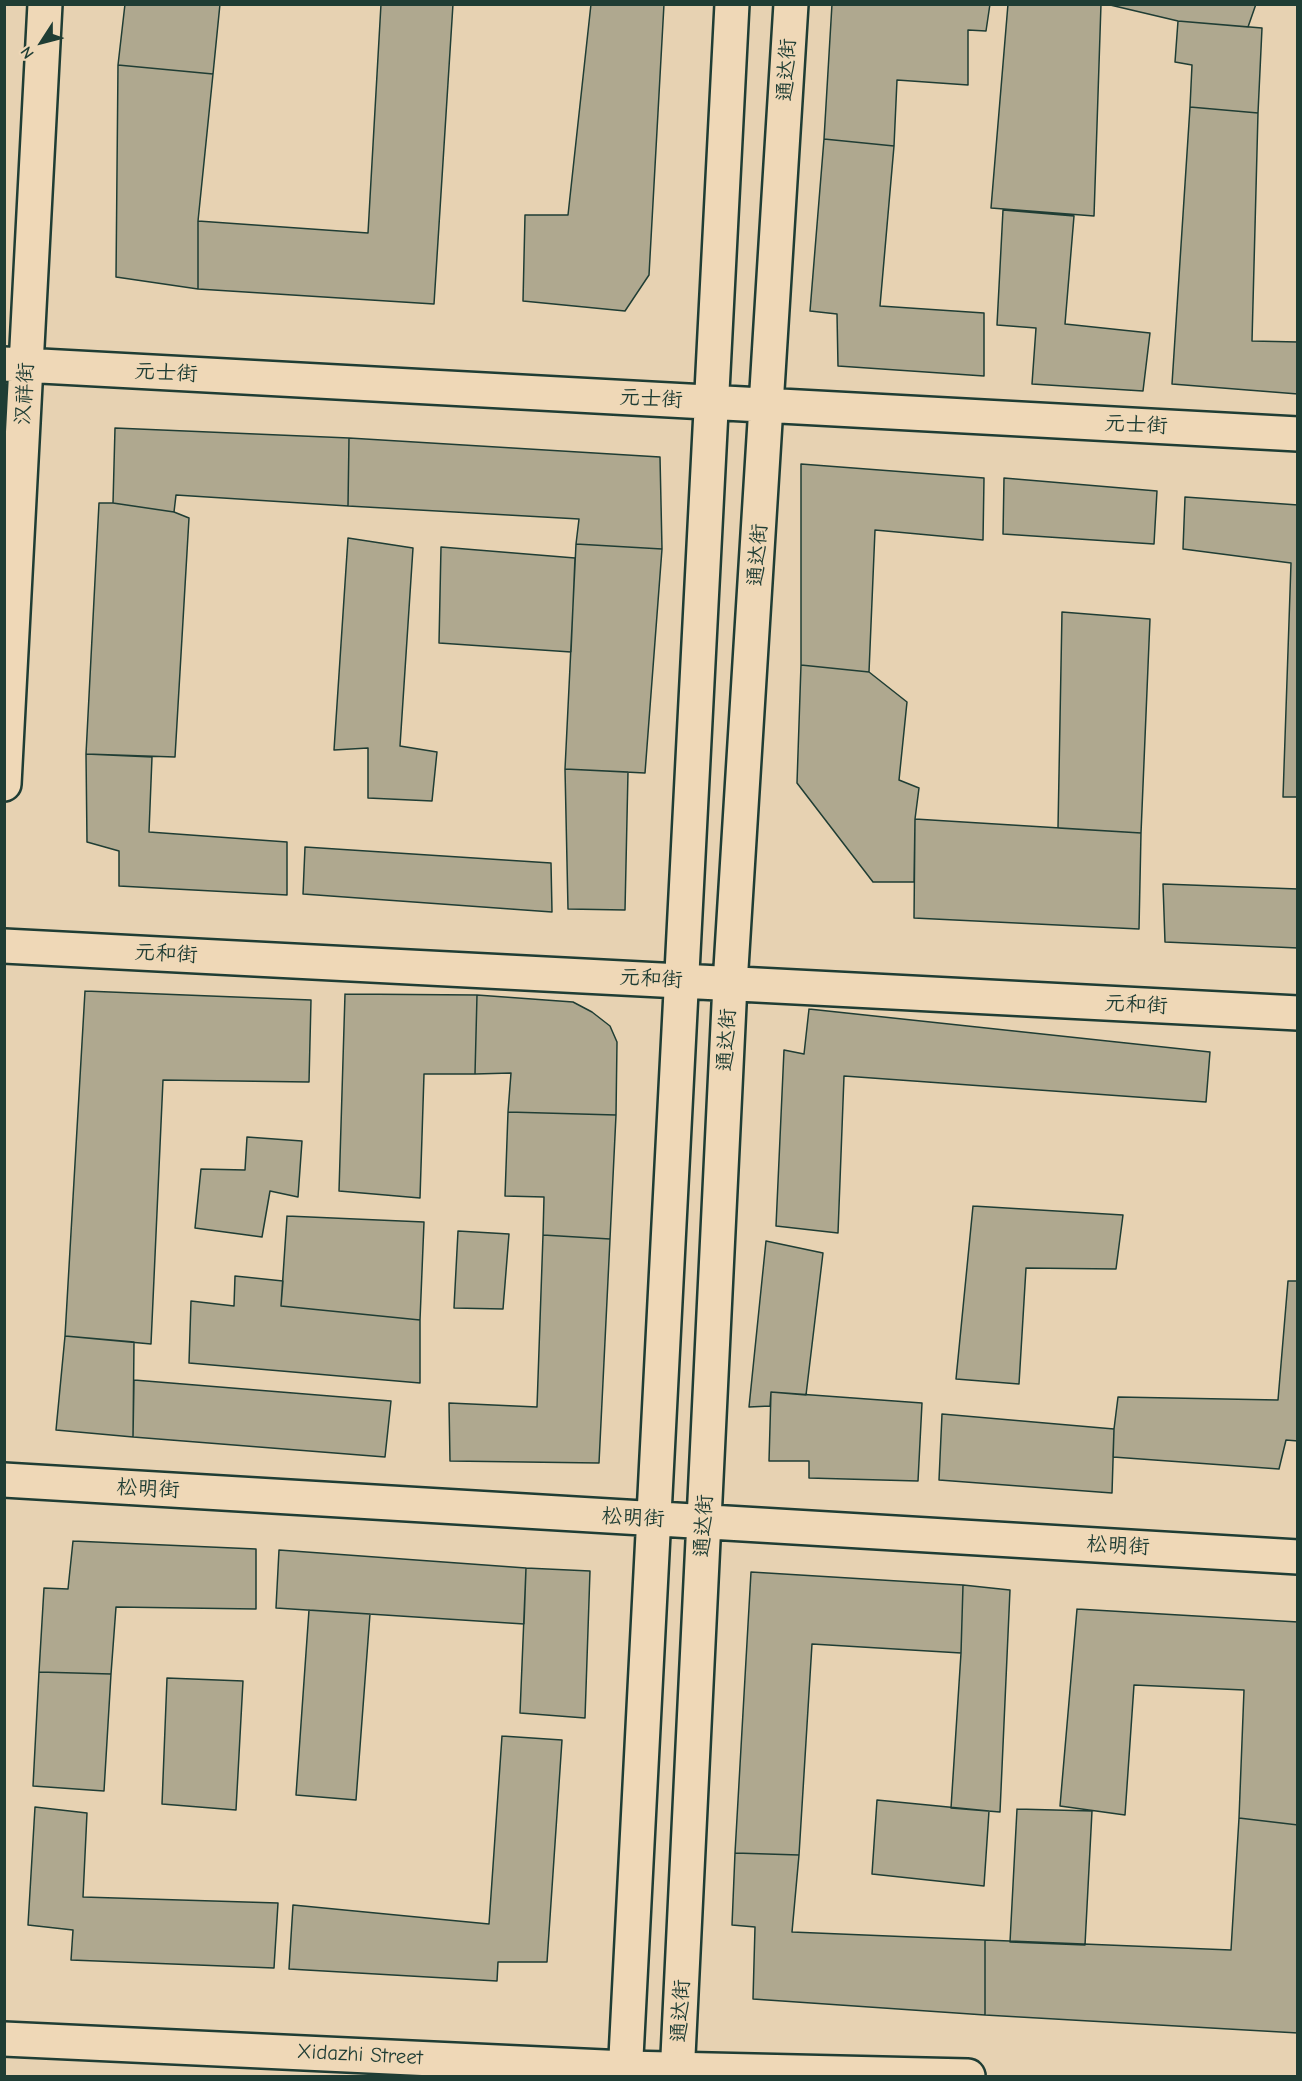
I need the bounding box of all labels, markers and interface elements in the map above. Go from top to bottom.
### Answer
north arrow [12,12,72,72]
street label: 通达街 [773,38,801,102]
text: N [17,43,38,62]
street label: 元士街 [134,359,198,387]
street label: 汉祥街 [11,362,39,426]
street label: 元士街 [619,385,683,413]
street label: 元士街 [1104,411,1168,439]
street label: 通达街 [743,523,773,587]
street label: 元和街 [134,940,198,968]
street label: 元和街 [619,965,683,993]
street label: 元和街 [1104,991,1168,1019]
street label: 通达街 [713,1008,741,1072]
street label: 松明街 [116,1475,180,1503]
street label: 通达街 [690,1494,718,1558]
street label: 松明街 [601,1504,665,1532]
street label: 松明街 [1086,1532,1150,1560]
street label: 通达街 [667,1979,695,2043]
street label: Xidazhi Street [297,2039,423,2071]

